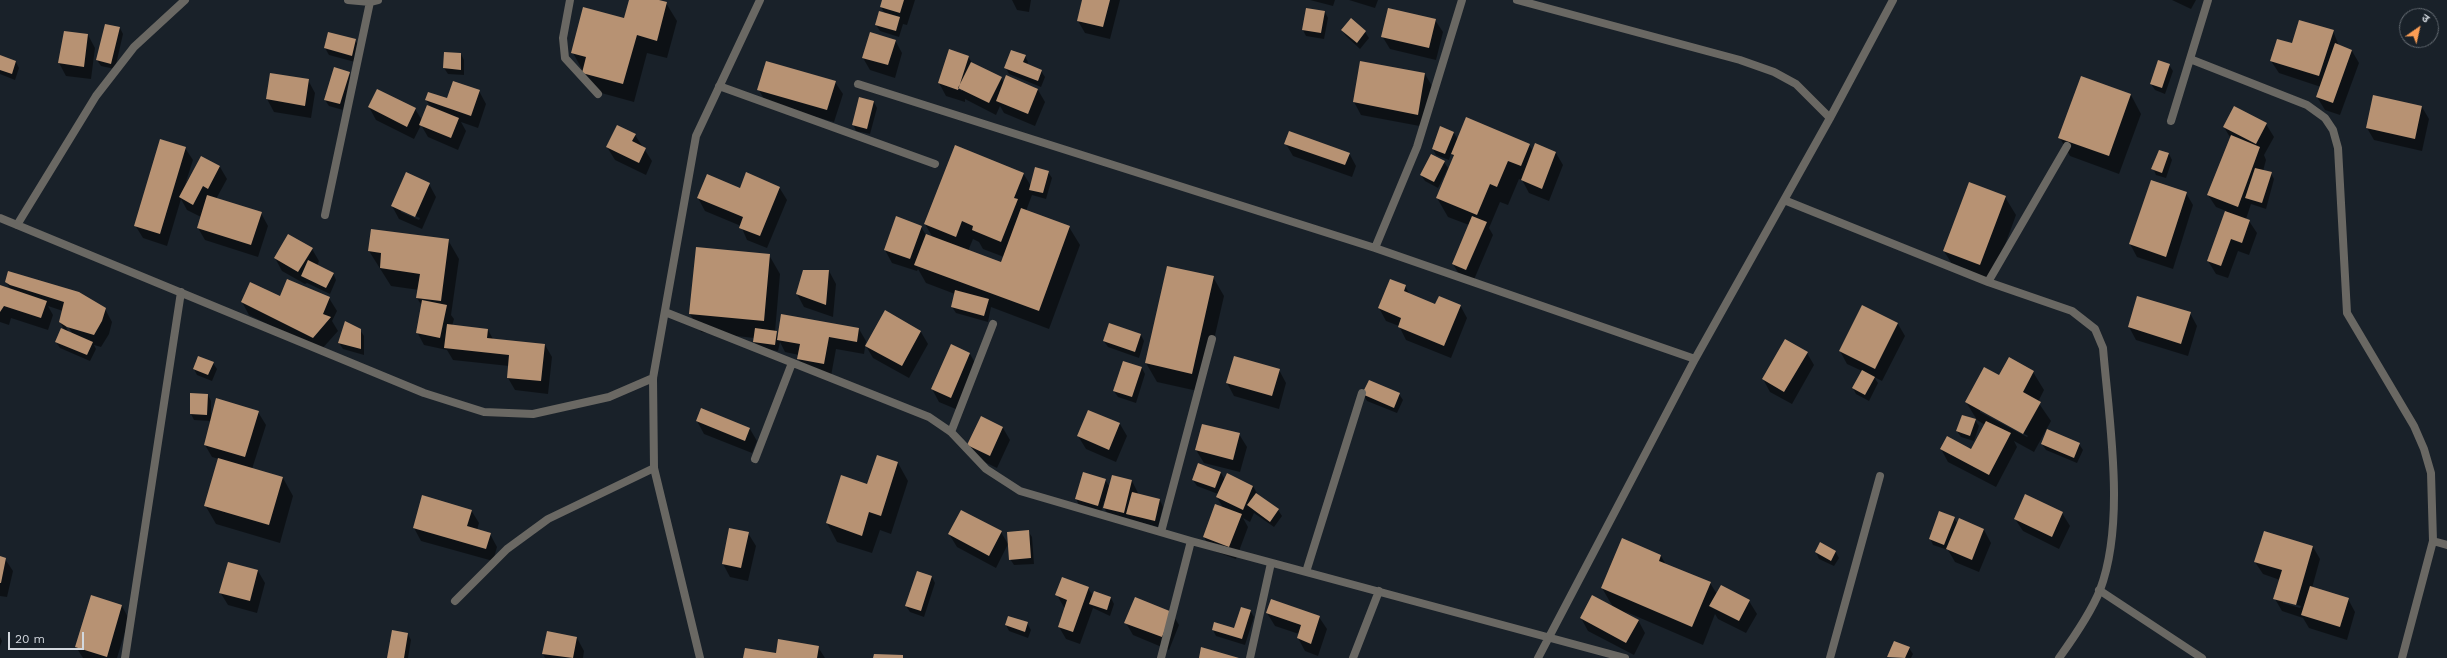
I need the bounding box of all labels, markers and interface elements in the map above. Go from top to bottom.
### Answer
north arrow [2399,8,2439,48]
text: उ [2419,11,2432,26]
scale bar [10,624,86,650]
text: 20 m [15,632,45,646]

